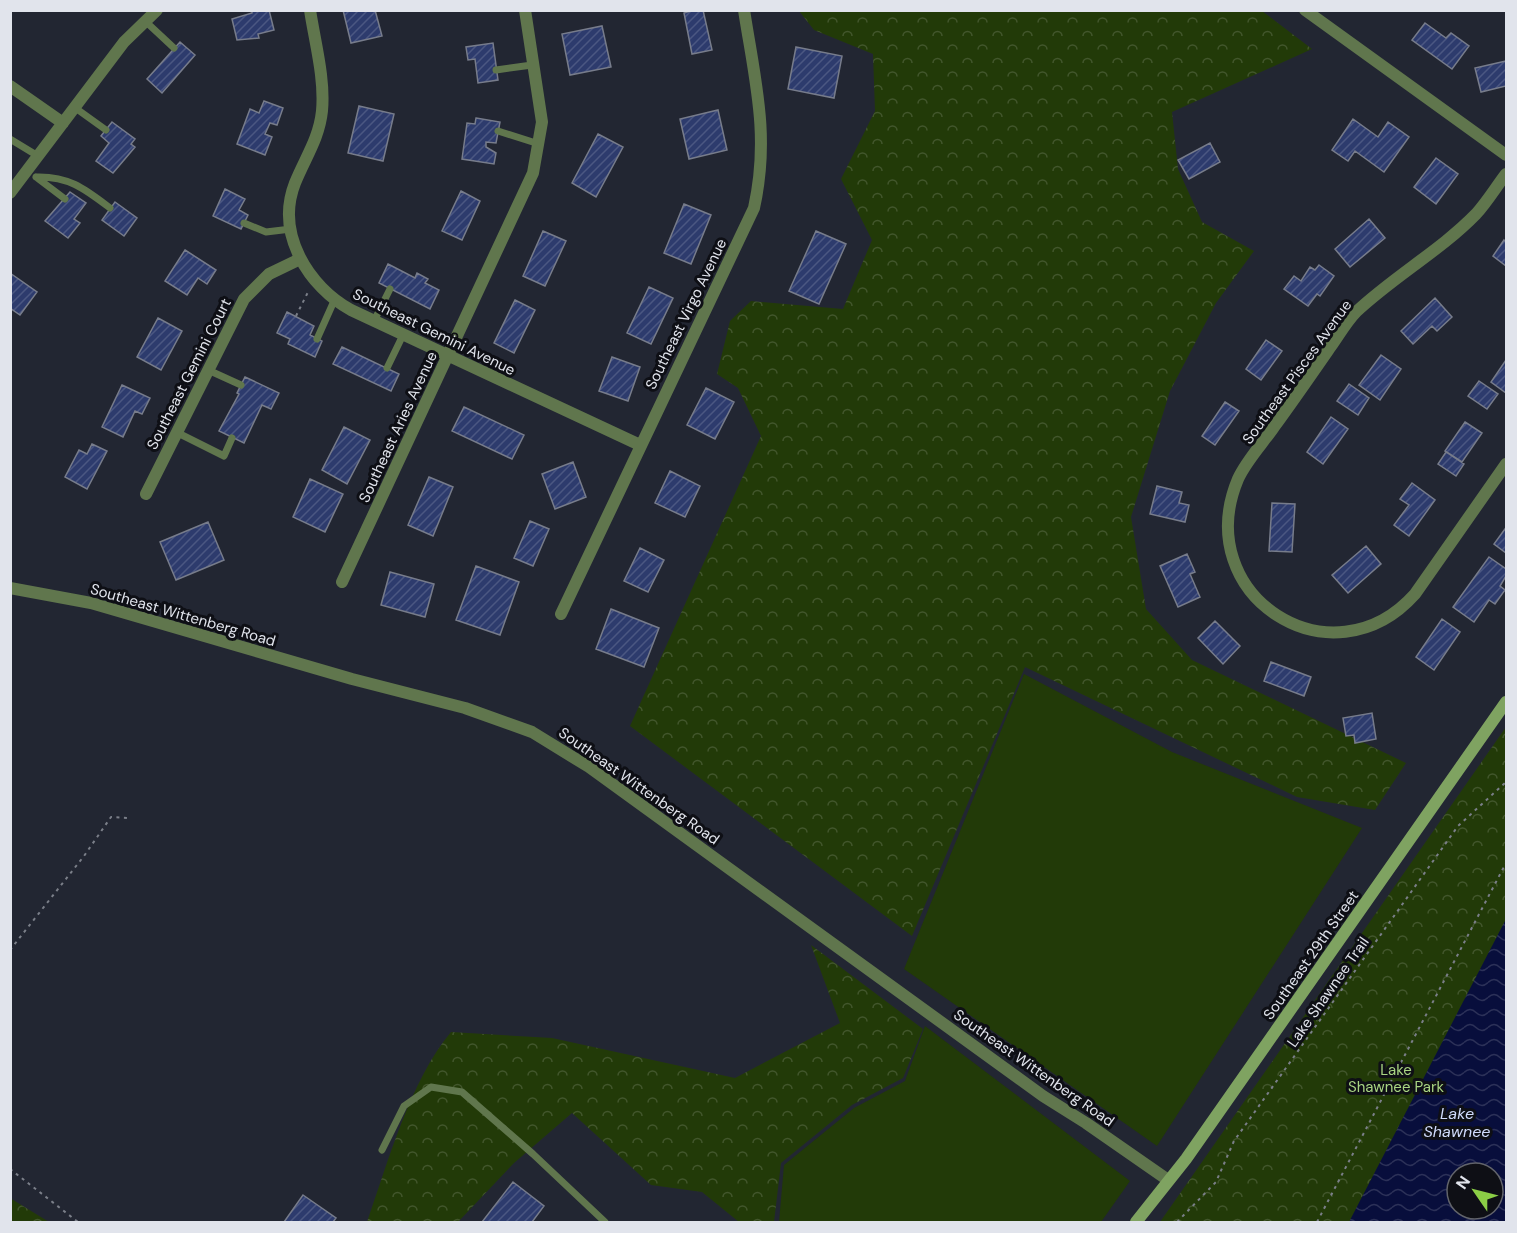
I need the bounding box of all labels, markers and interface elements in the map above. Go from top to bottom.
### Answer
street label: Southeast Virgo Avenue [641,235,731,393]
street label: Southeast Gemini Avenue [349,284,519,380]
street label: Southeast Gemini Court [142,295,236,453]
street label: Southeast Pisces Avenue [1238,296,1356,448]
street label: Southeast Aries Avenue [354,348,442,506]
street label: Southeast Wittenberg Road [88,579,278,651]
street label: Southeast Wittenberg Road [555,723,723,849]
street label: Southeast 29th Street [1259,886,1363,1024]
street label: Lake Shawnee Trail [1282,933,1374,1051]
street label: Southeast Wittenberg Road [950,1005,1118,1131]
park label: Lake Shawnee Park [1348,1060,1444,1097]
water label: Lake Shawnee [1424,1103,1490,1142]
north arrow [1445,1161,1505,1221]
text: N [1451,1172,1475,1193]

